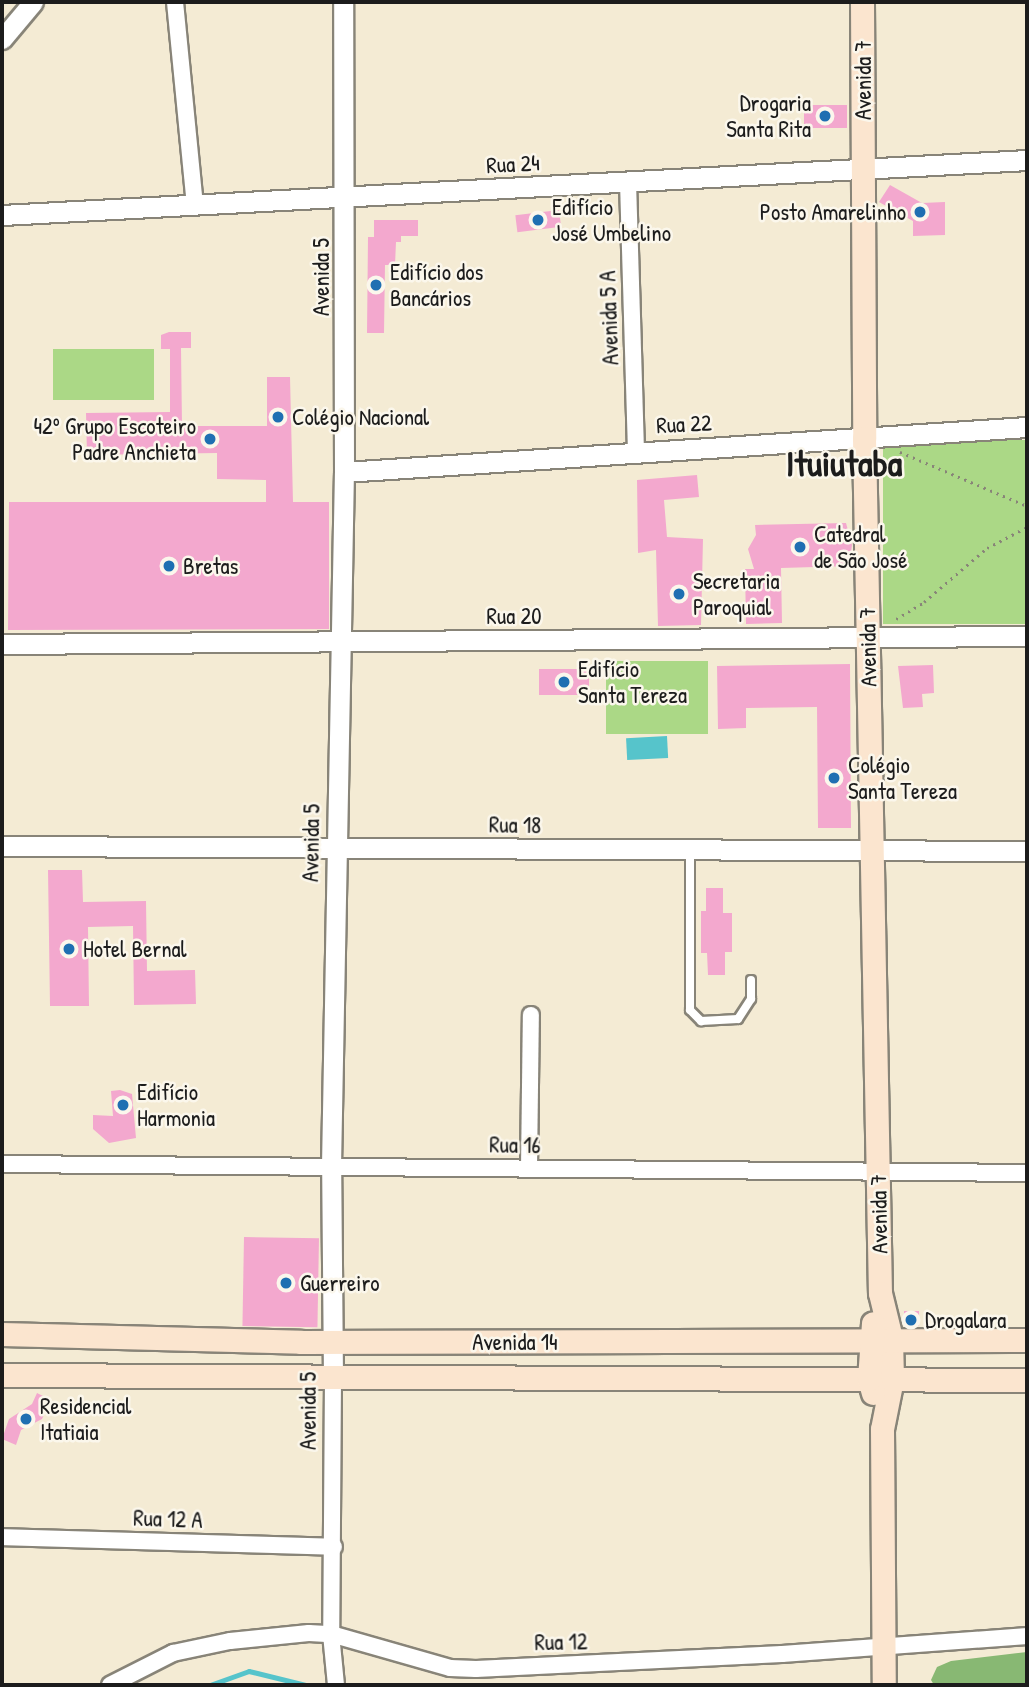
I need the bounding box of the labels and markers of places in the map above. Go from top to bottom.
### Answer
place label: Drogaria Santa Rita [726,89,811,143]
marker: Drogaria Santa Rita [817,108,833,124]
place label: Edifício José Umbelino [552,193,671,247]
place label: Posto Amarelinho [760,198,906,226]
marker: Posto Amarelinho [912,204,928,220]
marker: Edifício José Umbelino [530,212,546,228]
place label: Edifício dos Bancários [390,258,483,312]
marker: Edifício dos Bancários [368,277,384,293]
place label: Colégio Nacional [292,403,429,431]
marker: Colégio Nacional [270,409,286,425]
place label: 42º Grupo Escoteiro Padre Anchieta [33,412,196,466]
marker: 42º Grupo Escoteiro Padre Anchieta [202,431,218,447]
place label: Catedral de São José [814,520,907,574]
marker: Catedral de São José [792,539,808,555]
place label: Bretas [183,552,238,580]
marker: Bretas [161,558,177,574]
place label: Secretaria Paroquial [693,567,780,621]
marker: Secretaria Paroquial [671,586,687,602]
place label: Edifício Santa Tereza [578,655,687,709]
marker: Edifício Santa Tereza [556,674,572,690]
place label: Colégio Santa Tereza [848,751,957,805]
marker: Colégio Santa Tereza [826,770,842,786]
place label: Hotel Bernal [83,935,187,963]
marker: Hotel Bernal [61,941,77,957]
place label: Edifício Harmonia [137,1078,215,1132]
marker: Edifício Harmonia [115,1097,131,1113]
place label: Guerreiro [300,1269,380,1297]
marker: Guerreiro [278,1275,294,1291]
place label: Drogalara [925,1306,1006,1334]
marker: Drogalara [903,1312,919,1328]
place label: Residencial Itatiaia [40,1392,131,1446]
marker: Residencial Itatiaia [18,1411,34,1427]

